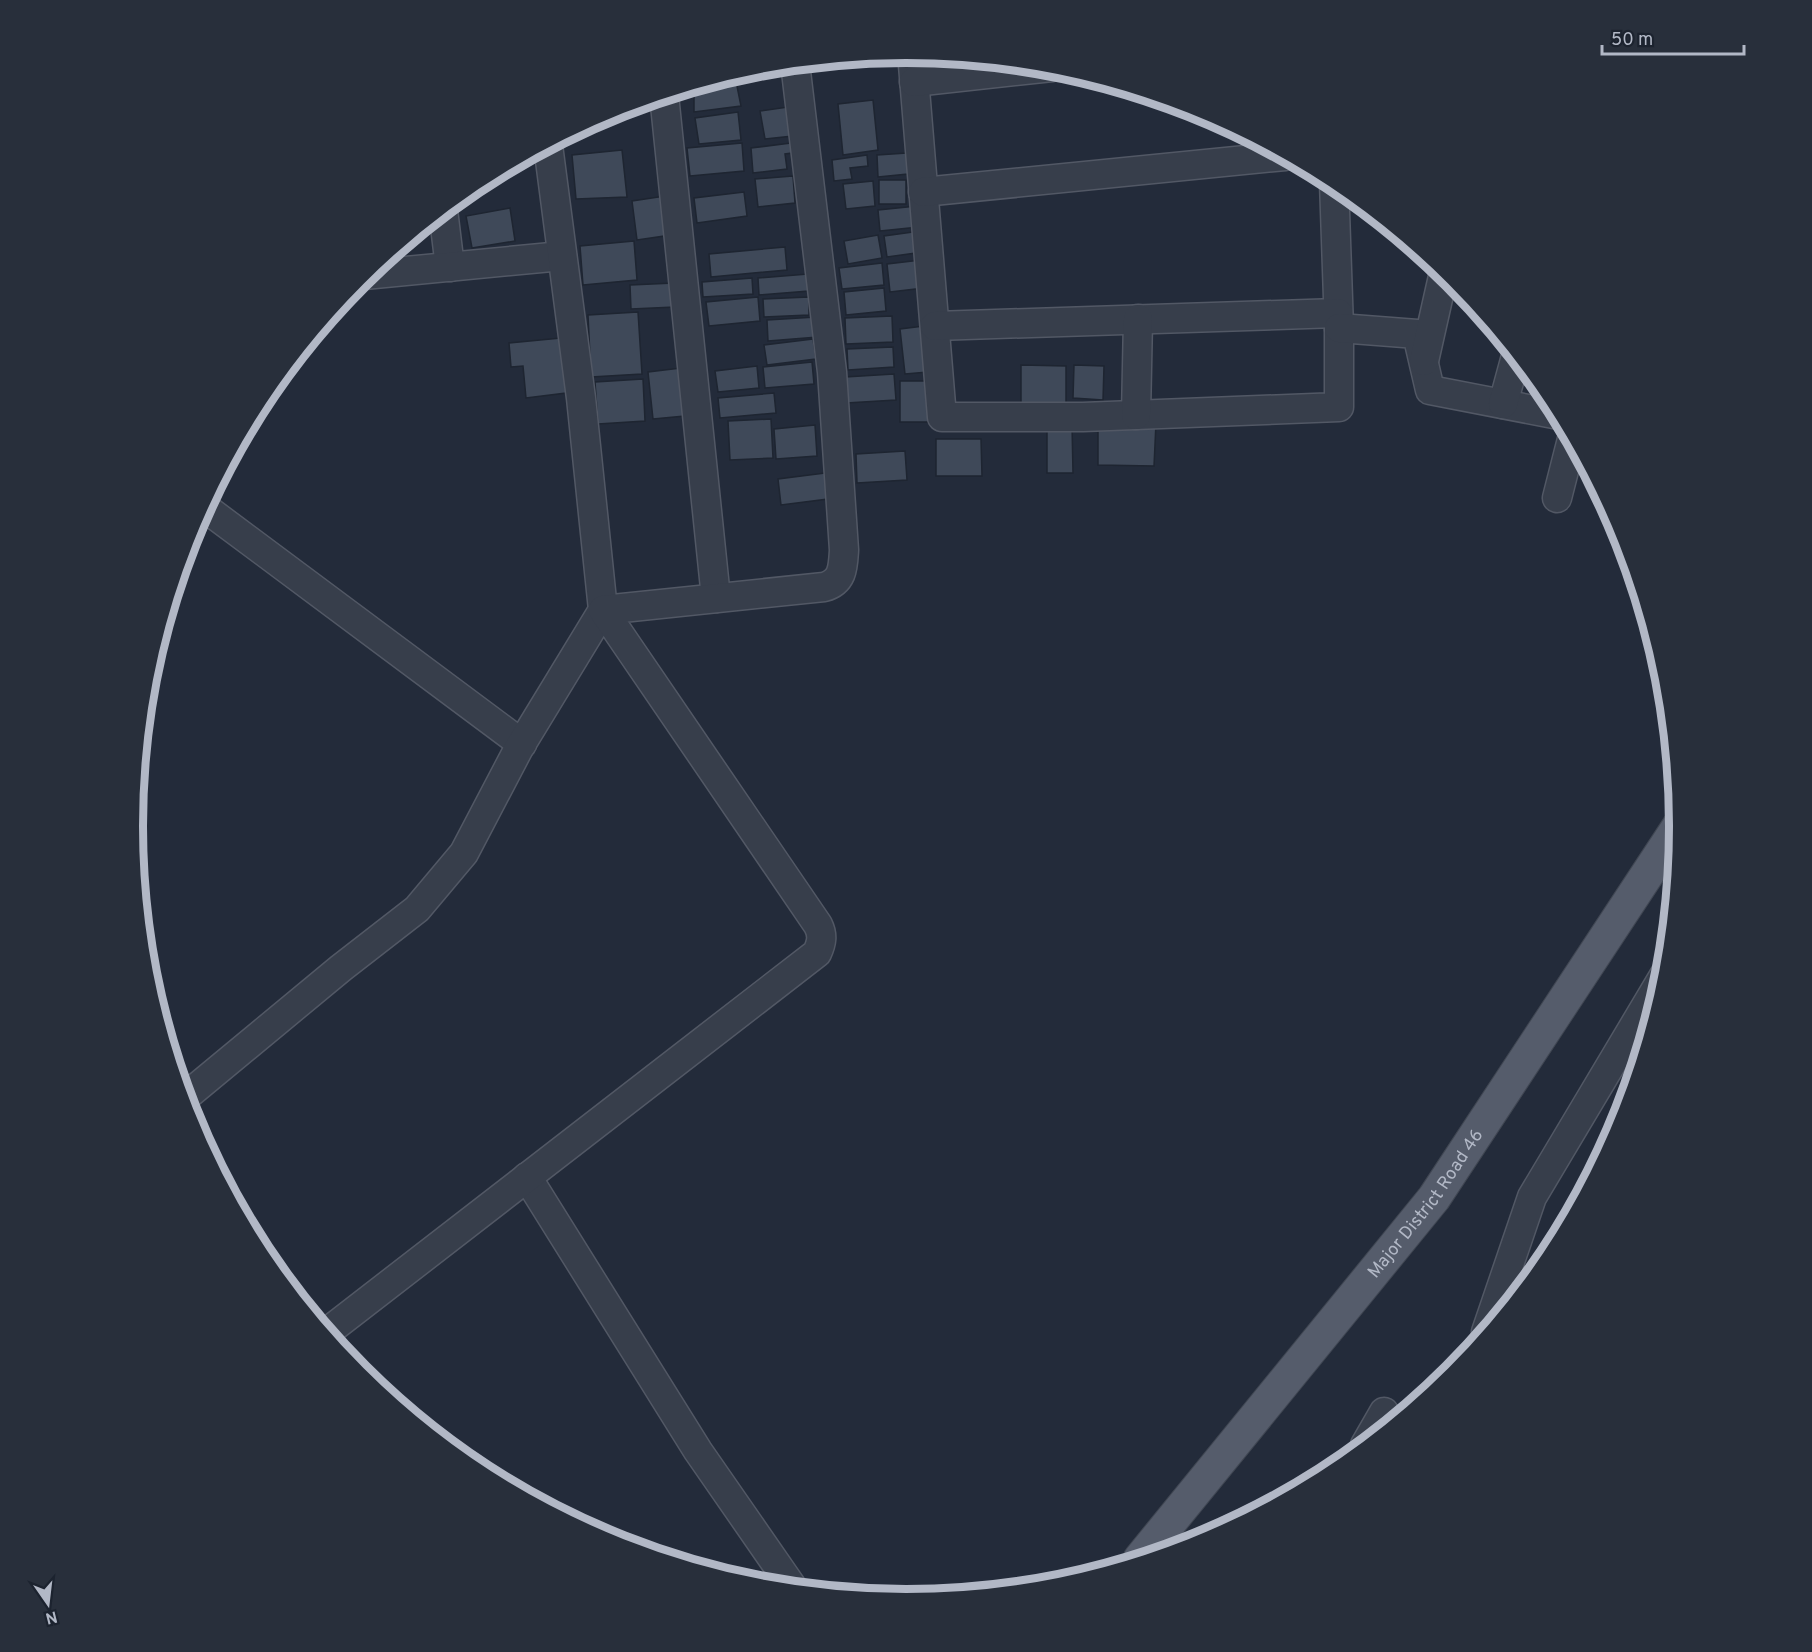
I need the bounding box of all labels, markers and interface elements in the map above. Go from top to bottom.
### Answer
scale bar [1602,18,1744,56]
text: 50 m [1611,29,1653,52]
street label: Major District Road 46 [1363,1125,1489,1284]
north arrow [18,1574,78,1634]
text: N [43,1606,59,1628]

